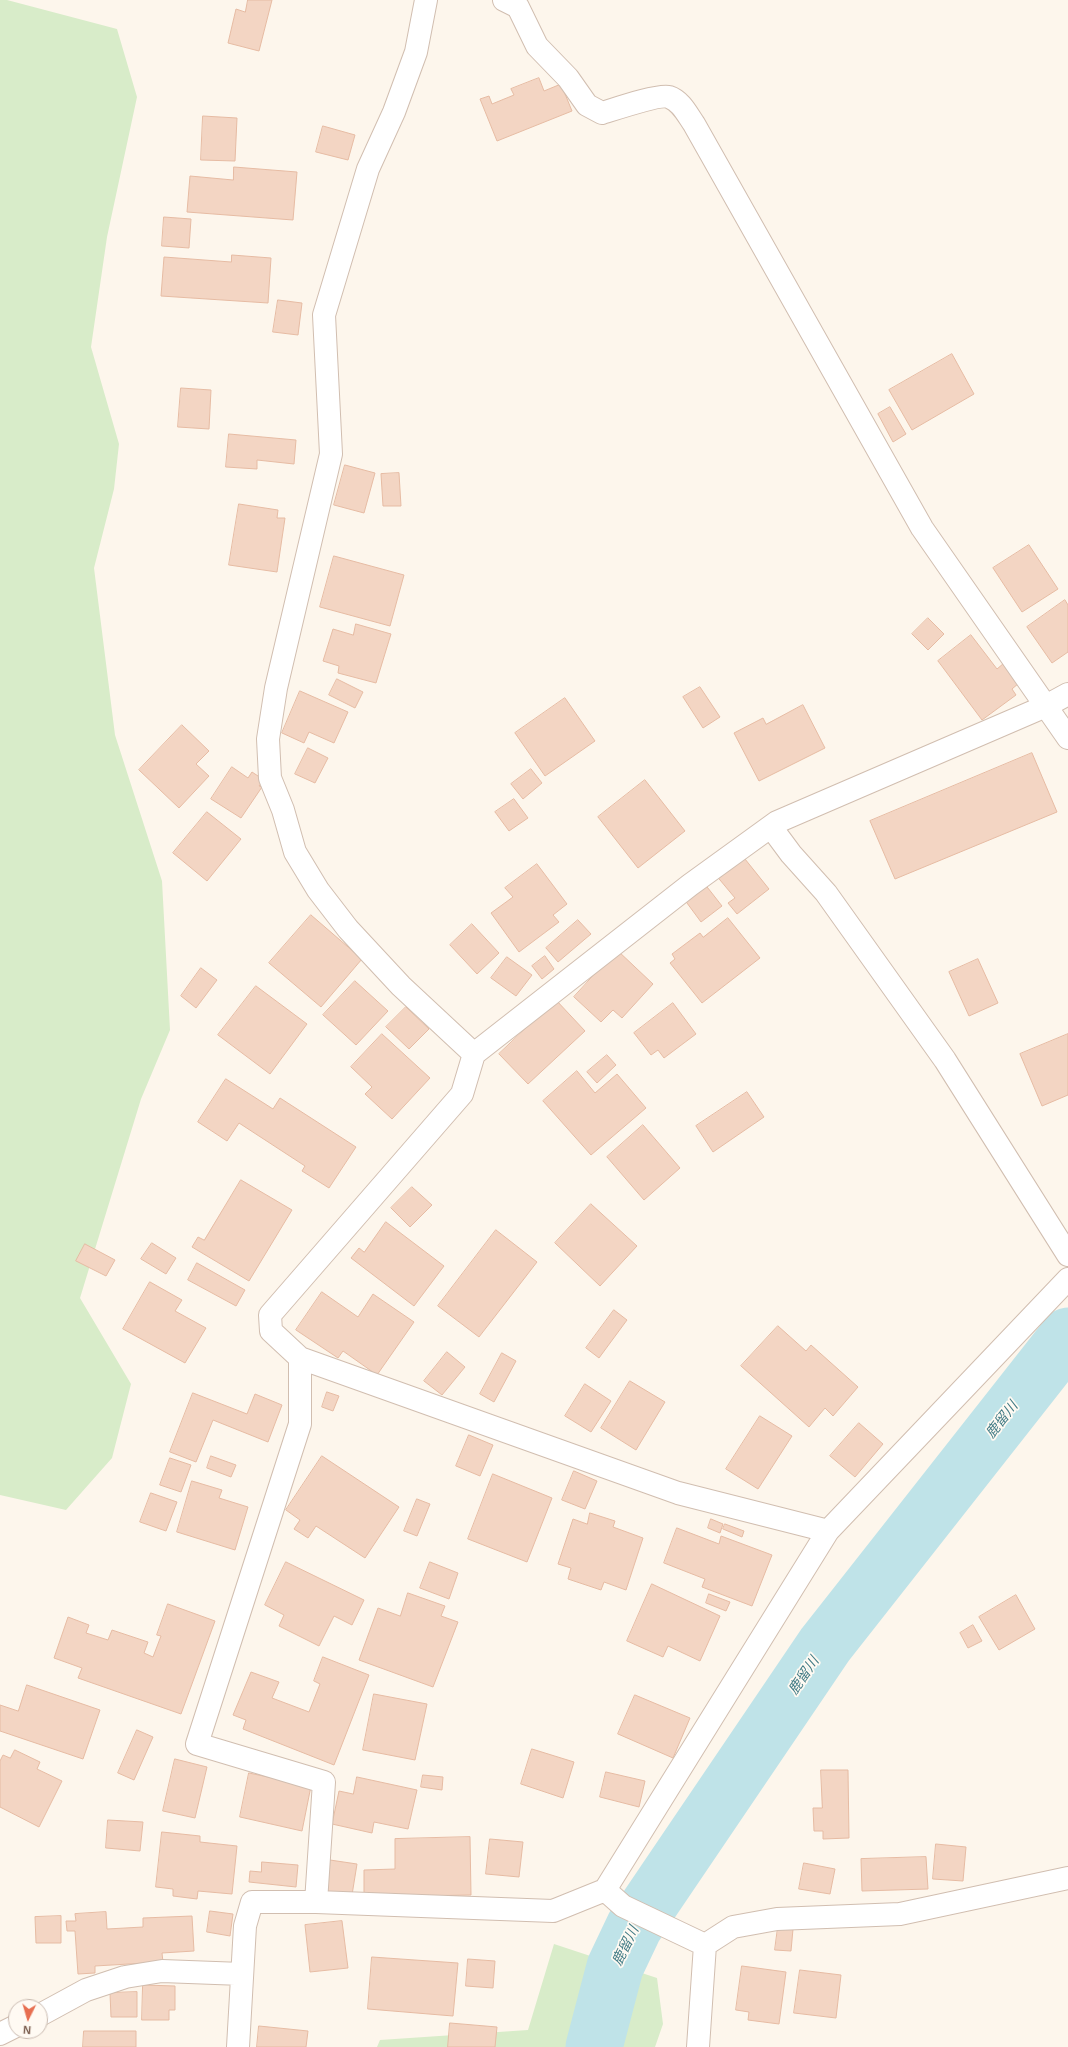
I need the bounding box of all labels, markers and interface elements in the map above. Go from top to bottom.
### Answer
water label: 鹿留川 [982,1398,1022,1442]
water label: 鹿留川 [785,1654,823,1698]
water label: 鹿留川 [609,1923,643,1969]
north arrow [8,1999,48,2039]
text: N [23,2024,32,2036]

